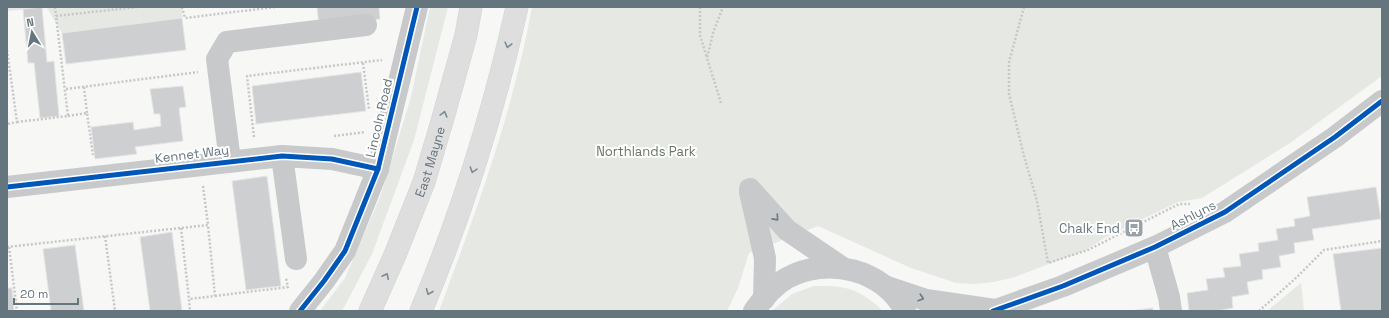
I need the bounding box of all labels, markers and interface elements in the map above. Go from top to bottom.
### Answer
north arrow [12,12,52,52]
text: N [25,15,35,30]
one-way arrow [505,42,513,48]
street label: Lincoln Road [362,77,396,159]
one-way arrow [440,111,448,117]
street label: East Mayne [410,124,449,199]
street label: Kennet Way [154,141,230,167]
park label: Northlands Park [596,143,696,160]
one-way arrow [469,166,478,173]
street label: Ashlyns [1167,196,1219,234]
one-way arrow [771,213,778,221]
bus stop icon: Chalk End [1123,217,1145,239]
place label: Chalk End [1059,220,1120,237]
one-way arrow [381,272,389,280]
scale bar [14,280,78,306]
text: 20 m [20,286,48,302]
one-way arrow [425,289,433,296]
one-way arrow [917,294,924,302]

